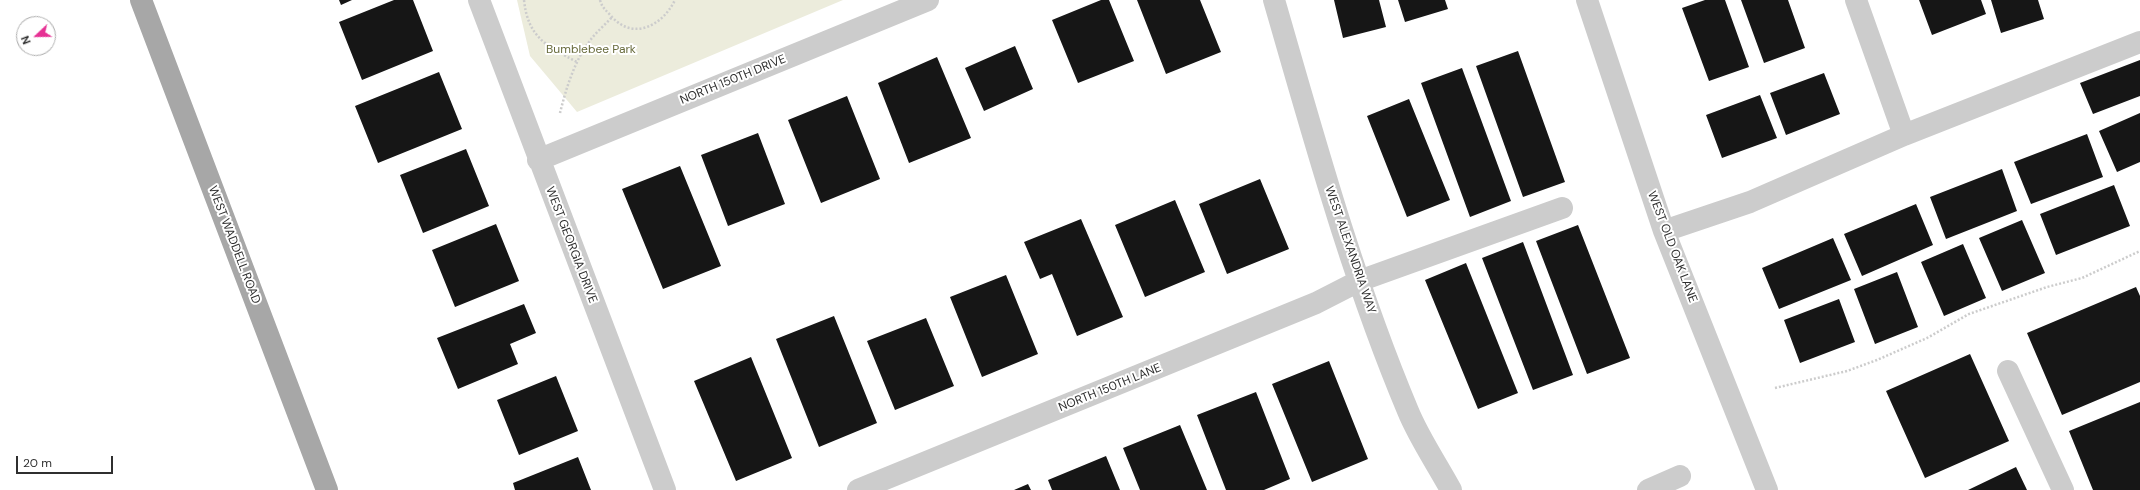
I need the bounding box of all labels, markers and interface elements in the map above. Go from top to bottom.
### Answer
north arrow [16,16,56,56]
text: N [18,34,34,46]
park label: Bumblebee Park [546,43,636,57]
street label: NORTH 150TH DRIVE [678,52,788,108]
street label: WEST WADDELL ROAD [205,184,263,306]
street label: WEST ALEXANDRIA WAY [1321,184,1379,316]
street label: WEST GEORGIA DRIVE [542,185,600,305]
street label: WEST OLD OAK LANE [1644,189,1700,305]
street label: NORTH 150TH LANE [1057,361,1163,415]
scale bar [18,448,115,474]
text: 20 m [23,455,52,471]

